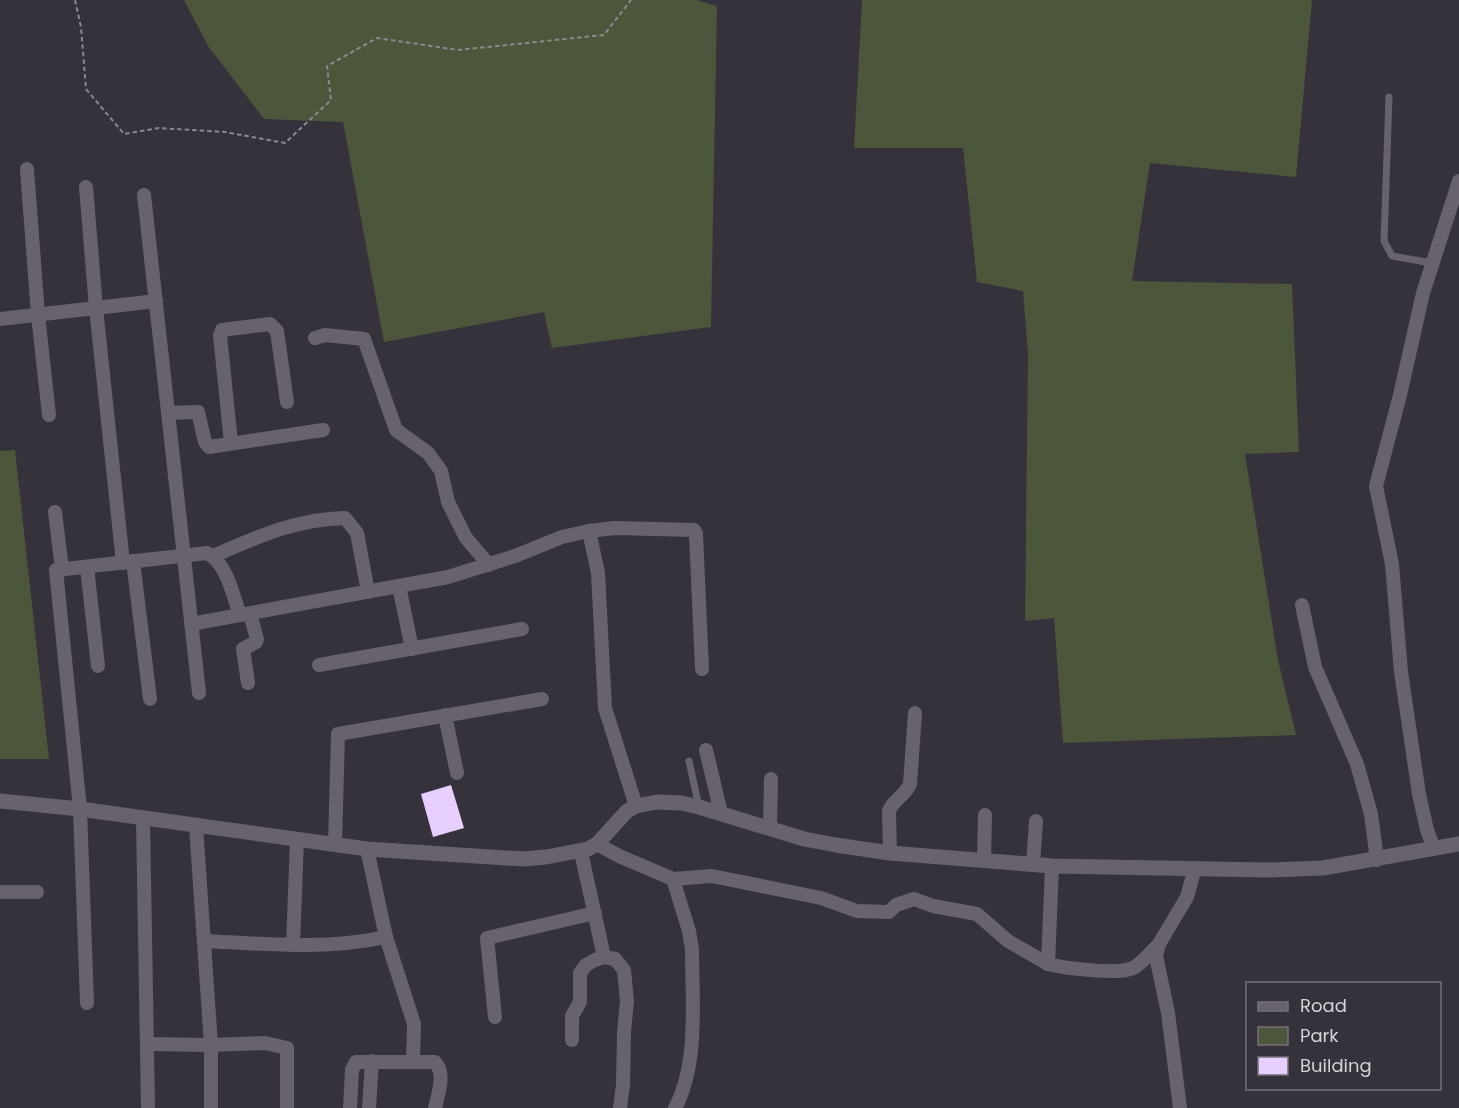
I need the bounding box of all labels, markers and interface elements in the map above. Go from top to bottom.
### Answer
legend [1246,982,1441,1090]
text: Road [1300,993,1347,1018]
text: Park [1300,1023,1339,1048]
text: Building [1300,1053,1372,1078]

